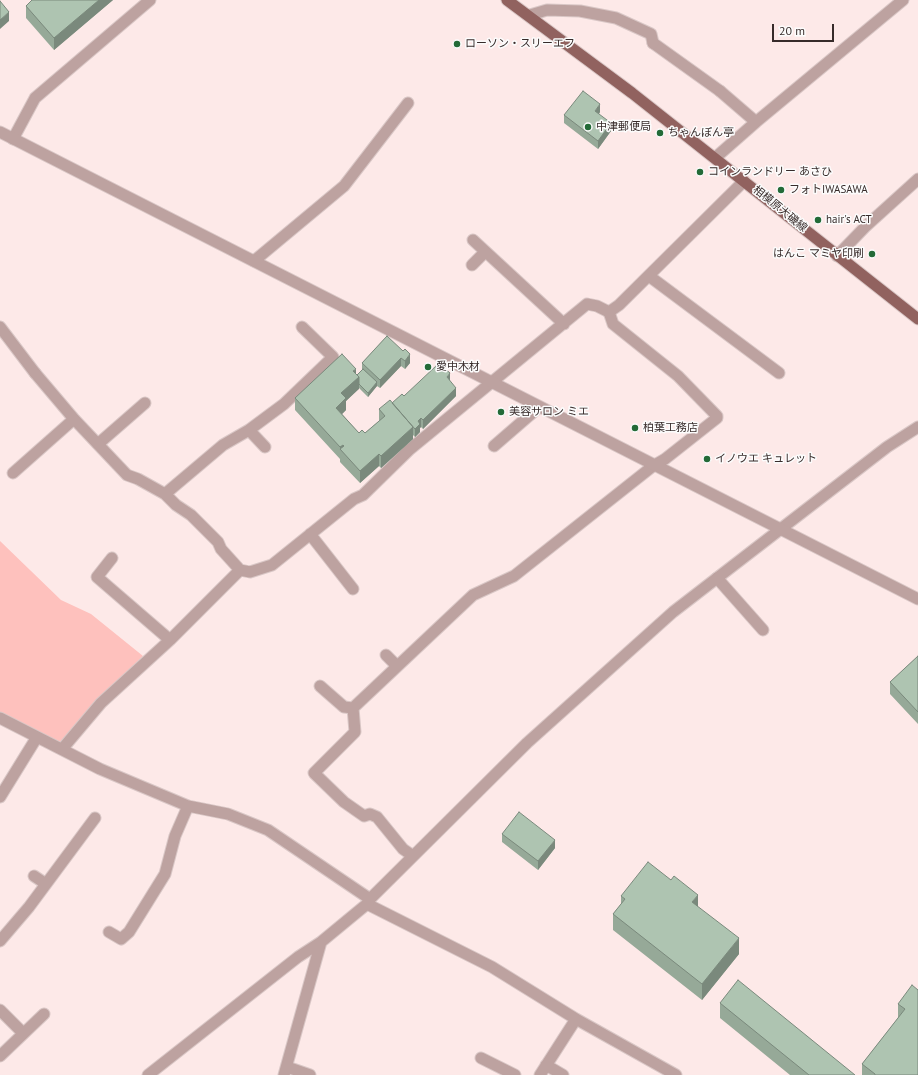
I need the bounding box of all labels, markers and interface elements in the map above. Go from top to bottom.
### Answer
scale bar [774,16,836,42]
text: 20 m [779,23,805,38]
place label: ローソン・スリーエフ [465,37,575,51]
marker: ローソン・スリーエフ [452,39,462,49]
place label: 中津郵便局 [596,120,651,134]
marker: 中津郵便局 [583,122,593,132]
place label: ちゃんぽん亭 [668,126,734,140]
marker: ちゃんぽん亭 [655,128,665,138]
place label: コインランドリー あさひ [708,165,832,179]
marker: コインランドリー あさひ [695,167,705,177]
street label: 相模原大磯線 [750,183,810,235]
place label: フォトIWASAWA [789,183,868,197]
marker: フォトIWASAWA [776,185,786,195]
place label: hair's ACT [826,213,872,227]
marker: hair's ACT [813,215,823,225]
place label: はんこ マミヤ印刷 [773,247,864,261]
marker: はんこ マミヤ印刷 [867,249,877,259]
place label: 愛中木材 [436,360,480,374]
marker: 愛中木材 [423,362,433,372]
place label: 美容サロン ミエ [509,405,589,419]
marker: 美容サロン ミエ [496,407,506,417]
place label: 柏葉工務店 [643,421,698,435]
marker: 柏葉工務店 [630,423,640,433]
place label: イノウエ キュレット [715,452,817,466]
marker: イノウエ キュレット [702,454,712,464]

